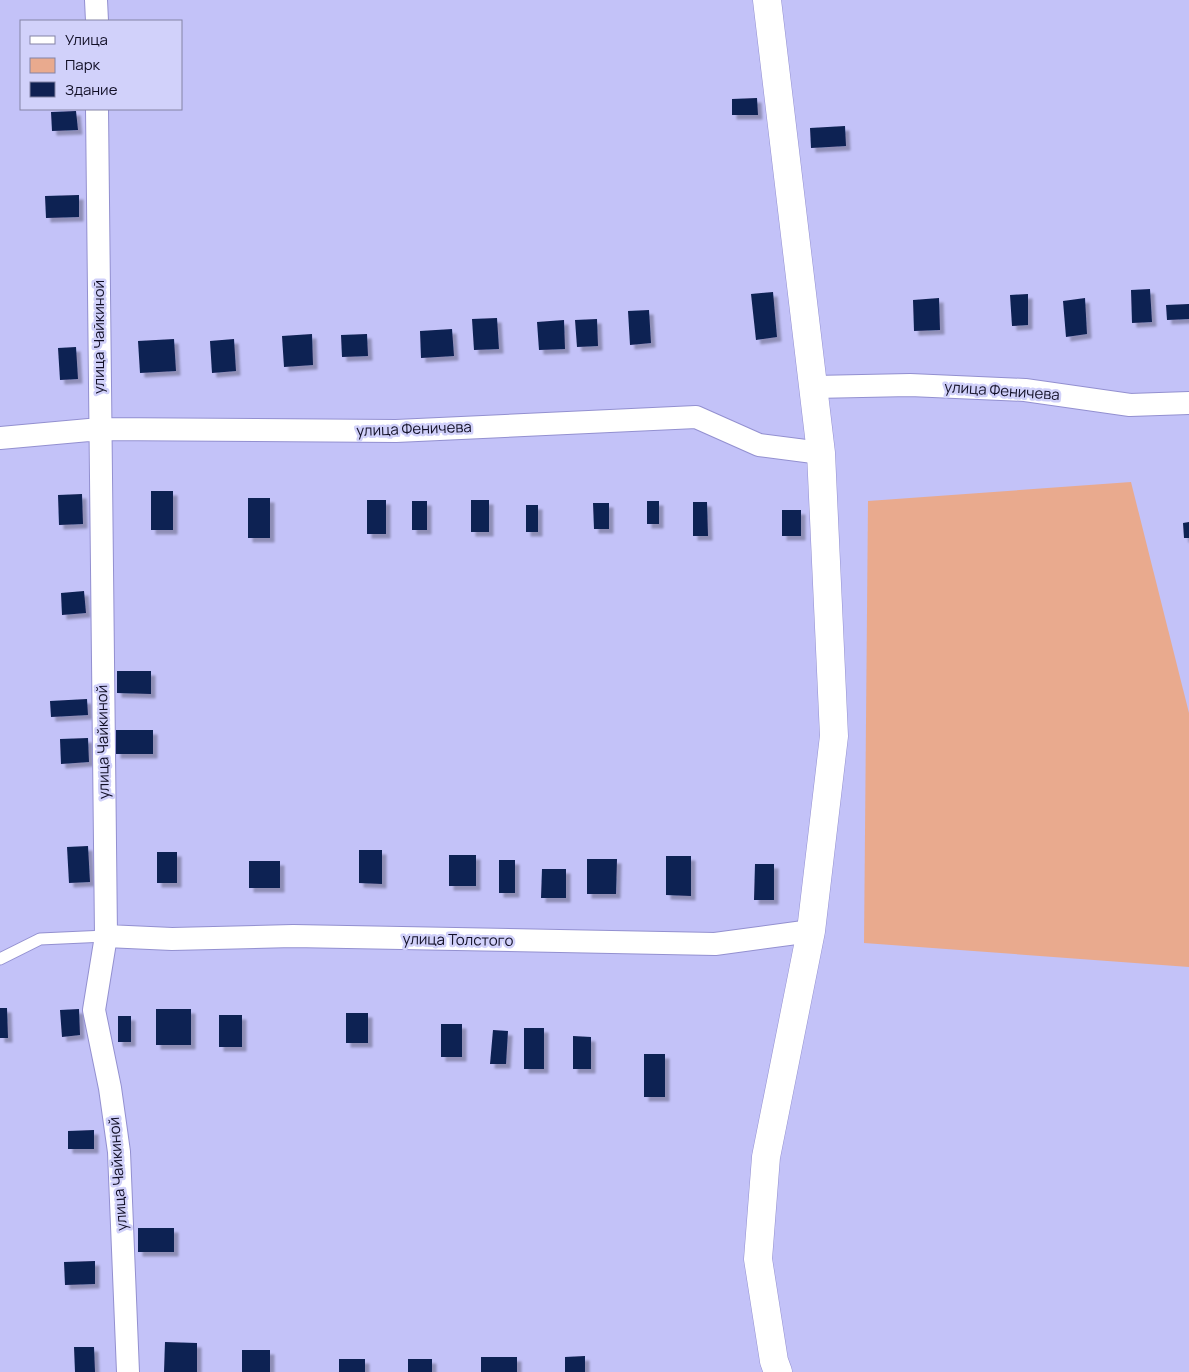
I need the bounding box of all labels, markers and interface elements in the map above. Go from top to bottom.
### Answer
legend [20,20,182,110]
text: Улица [65,29,108,50]
text: Парк [65,54,101,75]
text: Здание [65,79,118,100]
street label: улица Чайкиной [88,280,109,394]
street label: улица Феничева [944,376,1060,405]
street label: улица Феничева [356,416,472,441]
street label: улица Чайкиной [91,685,114,799]
street label: улица Толстого [402,928,514,951]
street label: улица Чайкиной [103,1116,132,1232]

